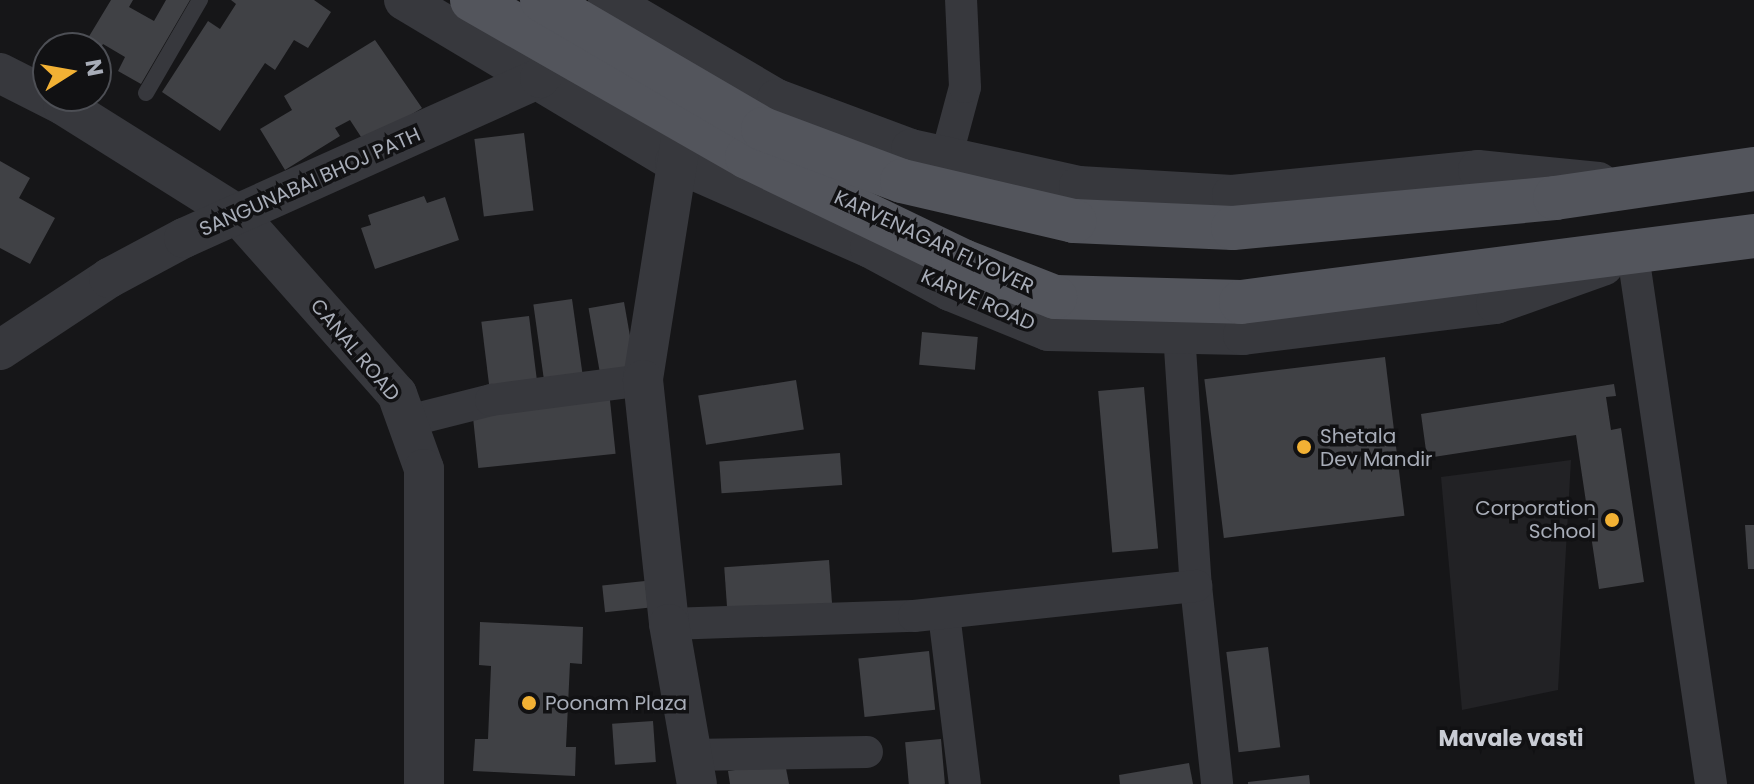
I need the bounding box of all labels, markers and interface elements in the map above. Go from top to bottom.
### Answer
north arrow [32,32,112,112]
text: N [77,57,111,79]
street label: SANGUNABAI BHOJ PATH [196,122,424,242]
street label: KARVENAGAR FLYOVER [830,185,1038,299]
street label: KARVE ROAD [917,264,1039,336]
street label: CANAL ROAD [305,294,405,406]
place label: Shetala Dev Mandir [1320,424,1433,471]
marker: Shetala Dev Mandir [1295,438,1313,456]
place label: Corporation School [1475,496,1596,543]
marker: Corporation School [1603,511,1621,529]
place label: Poonam Plaza [545,691,687,715]
marker: Poonam Plaza [520,694,538,712]
district label: Mavale vasti [1439,726,1583,752]

